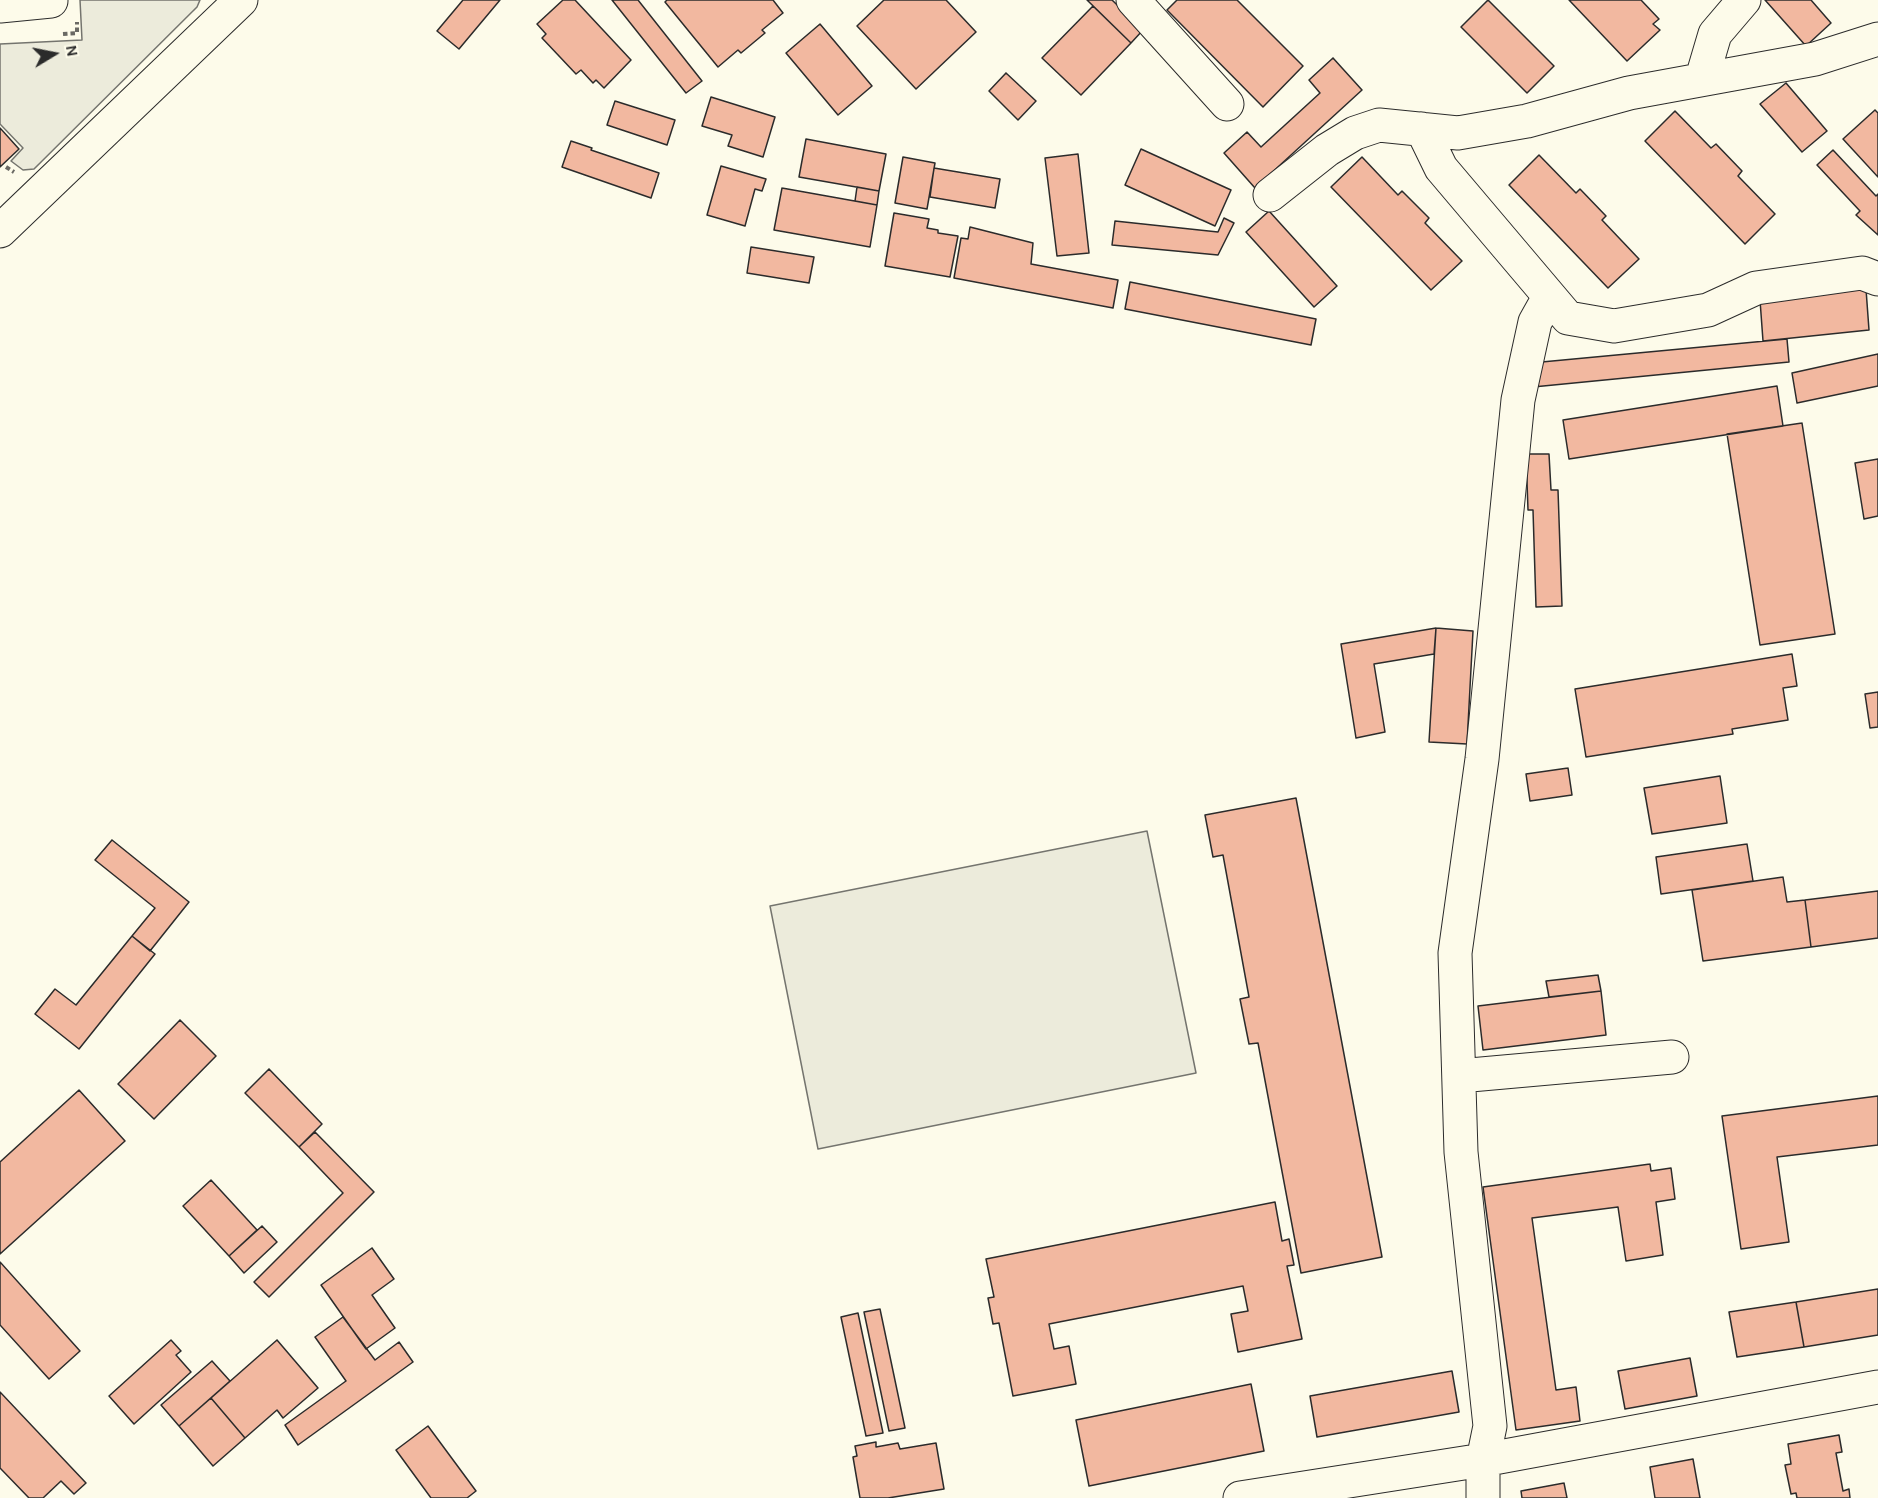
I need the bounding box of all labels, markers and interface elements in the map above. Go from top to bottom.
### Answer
north arrow [24,24,84,84]
text: N [62,43,83,58]

